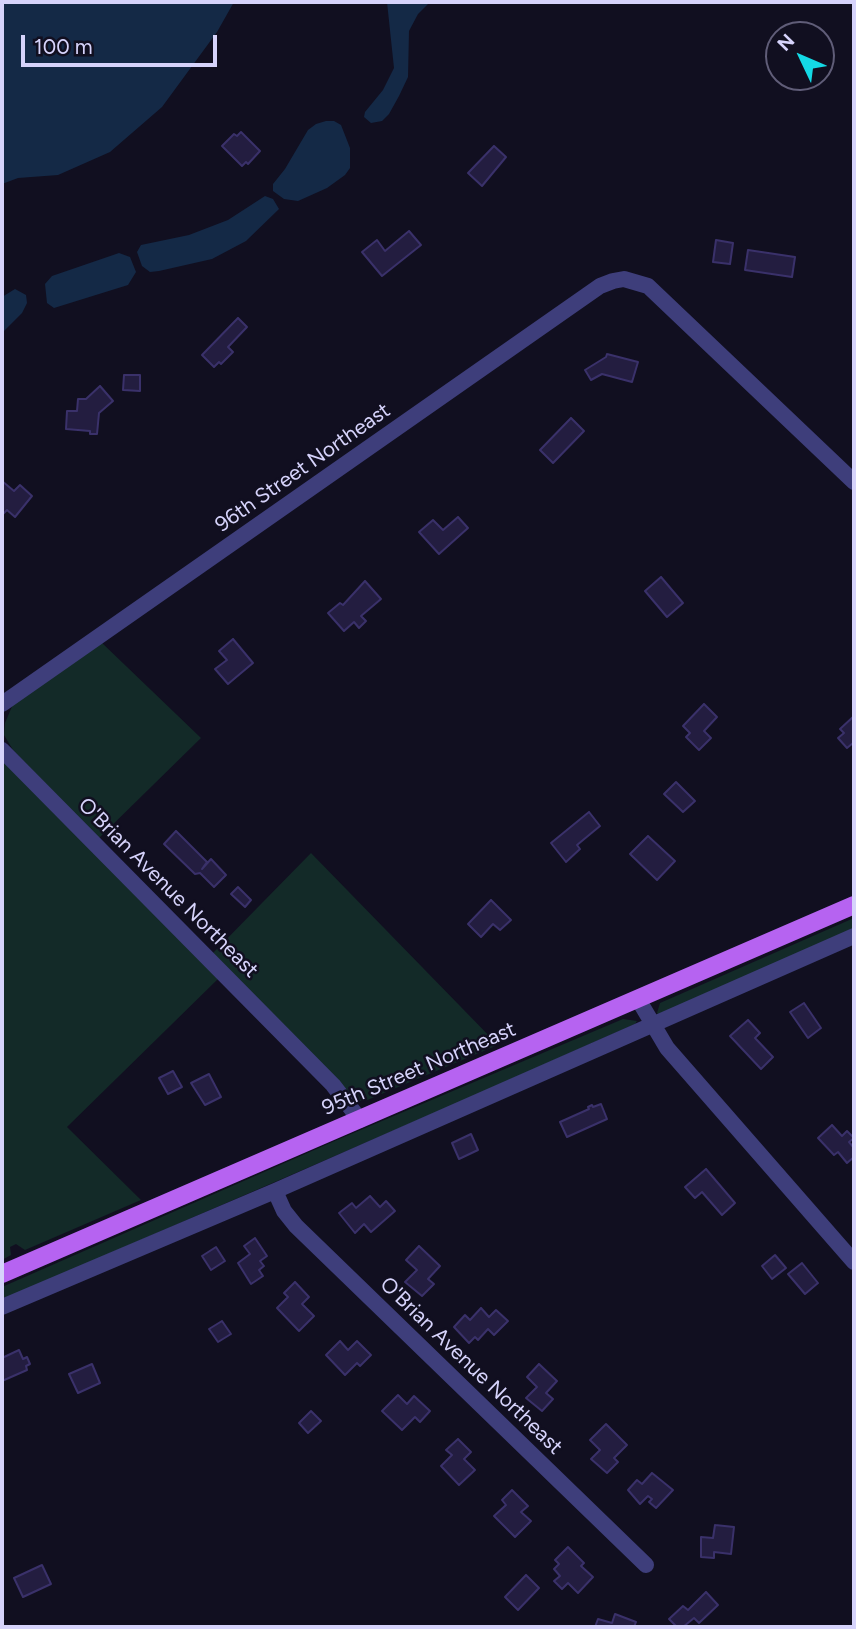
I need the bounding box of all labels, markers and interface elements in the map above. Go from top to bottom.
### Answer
scale bar [24,21,220,65]
north arrow [765,21,835,91]
text: N [773,29,799,56]
text: 100 m [34,34,93,59]
street label: 96th Street Northeast [211,398,395,538]
street label: O'Brian Avenue Northeast [73,793,263,983]
street label: 95th Street Northeast [318,1017,520,1121]
street label: O'Brian Avenue Northeast [374,1272,568,1460]

